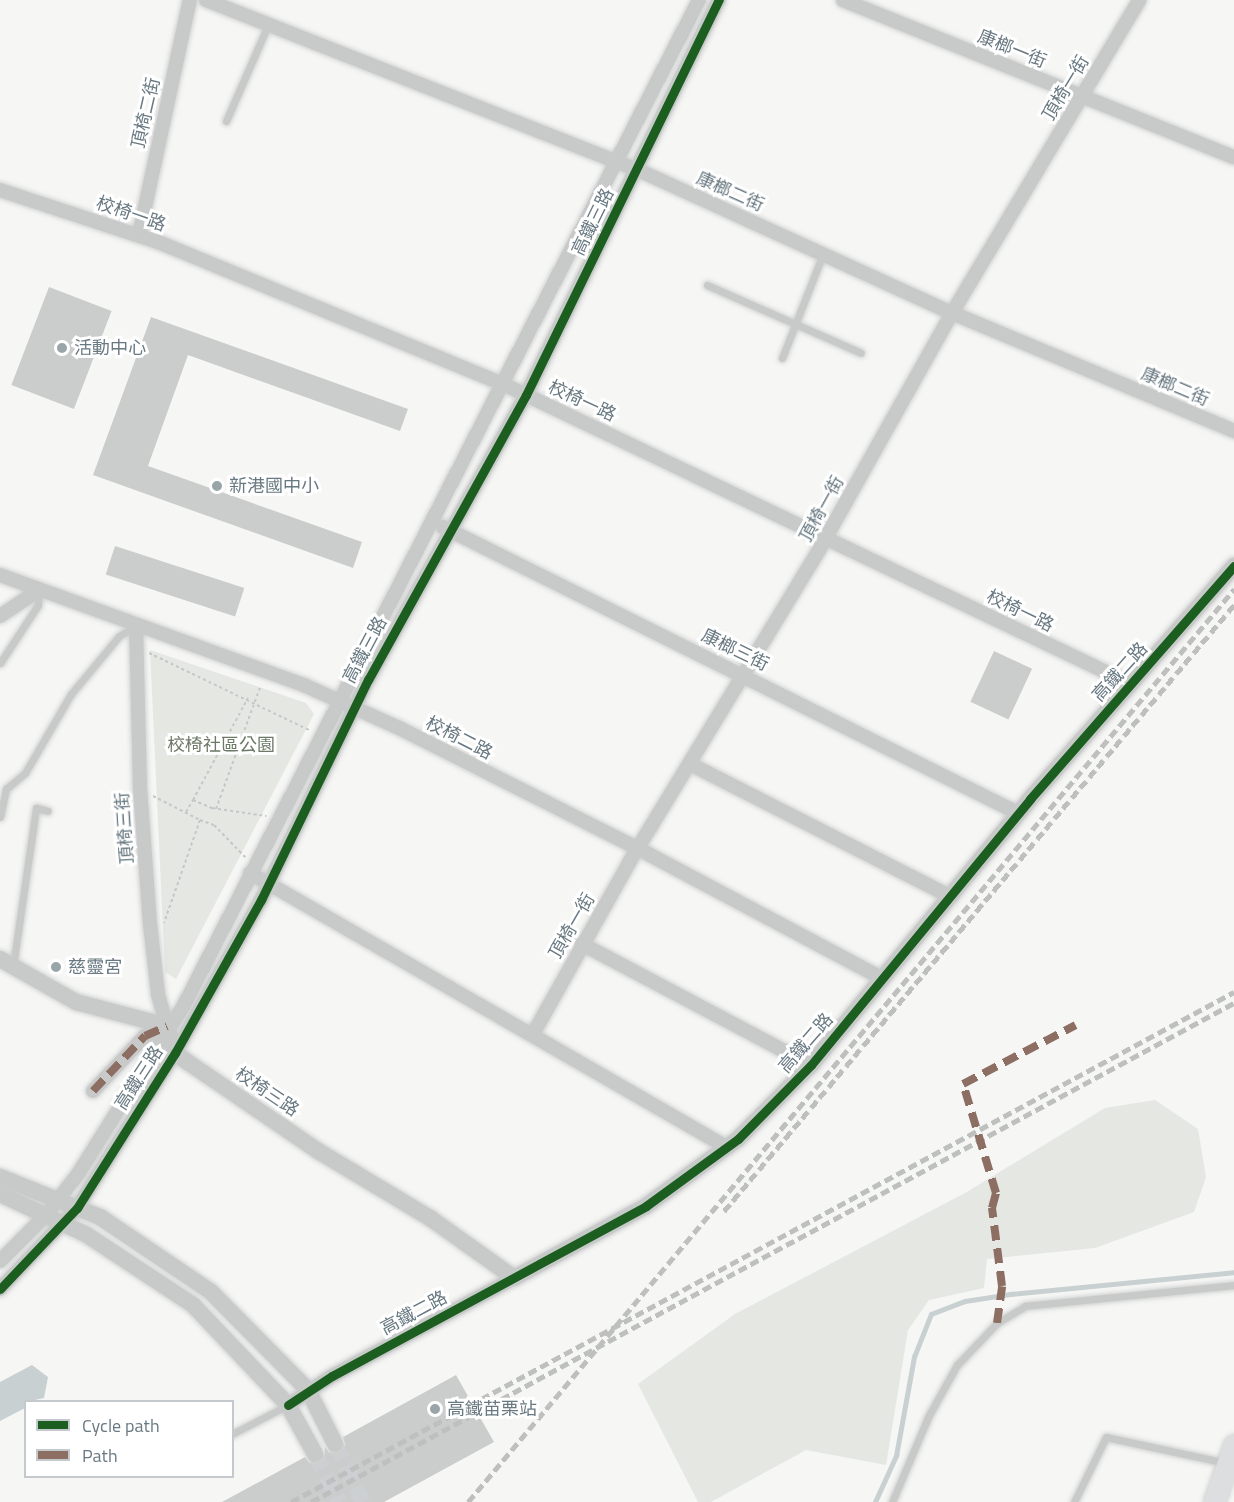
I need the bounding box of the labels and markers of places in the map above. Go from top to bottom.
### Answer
place label: 活動中心 [74,337,146,359]
marker: 活動中心 [55,341,69,355]
place label: 新港國中小 [229,475,319,497]
marker: 新港國中小 [210,479,224,493]
place label: 慈靈宮 [68,956,122,978]
marker: 慈靈宮 [49,960,63,974]
place label: 高鐵苗栗站 [447,1398,537,1420]
marker: 高鐵苗栗站 [428,1402,442,1416]

